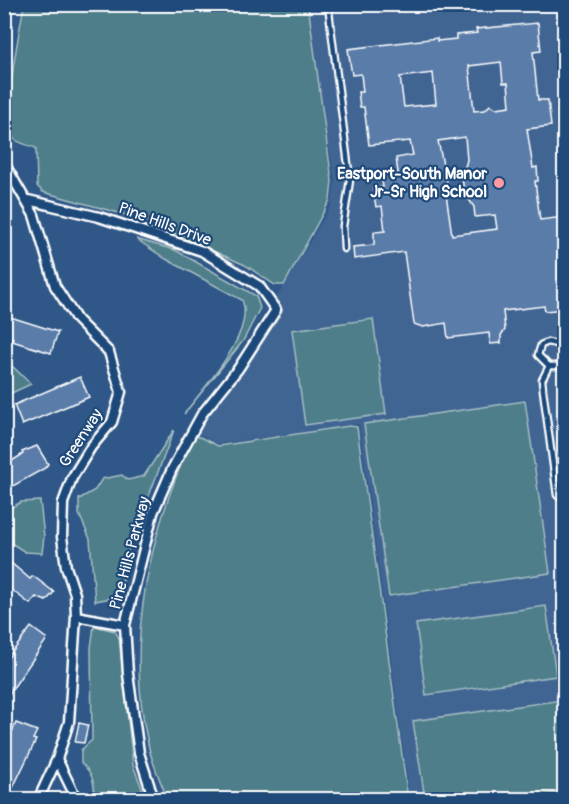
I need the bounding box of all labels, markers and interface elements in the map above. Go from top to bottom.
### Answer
place label: Eastport-South Manor Jr-Sr High School [337,164,487,202]
marker: Eastport-South Manor Jr-Sr High School [492,176,506,190]
street label: Pine Hills Drive [116,198,214,250]
street label: Greenway [55,405,107,471]
street label: Pine Hills Parkway [105,494,155,612]

